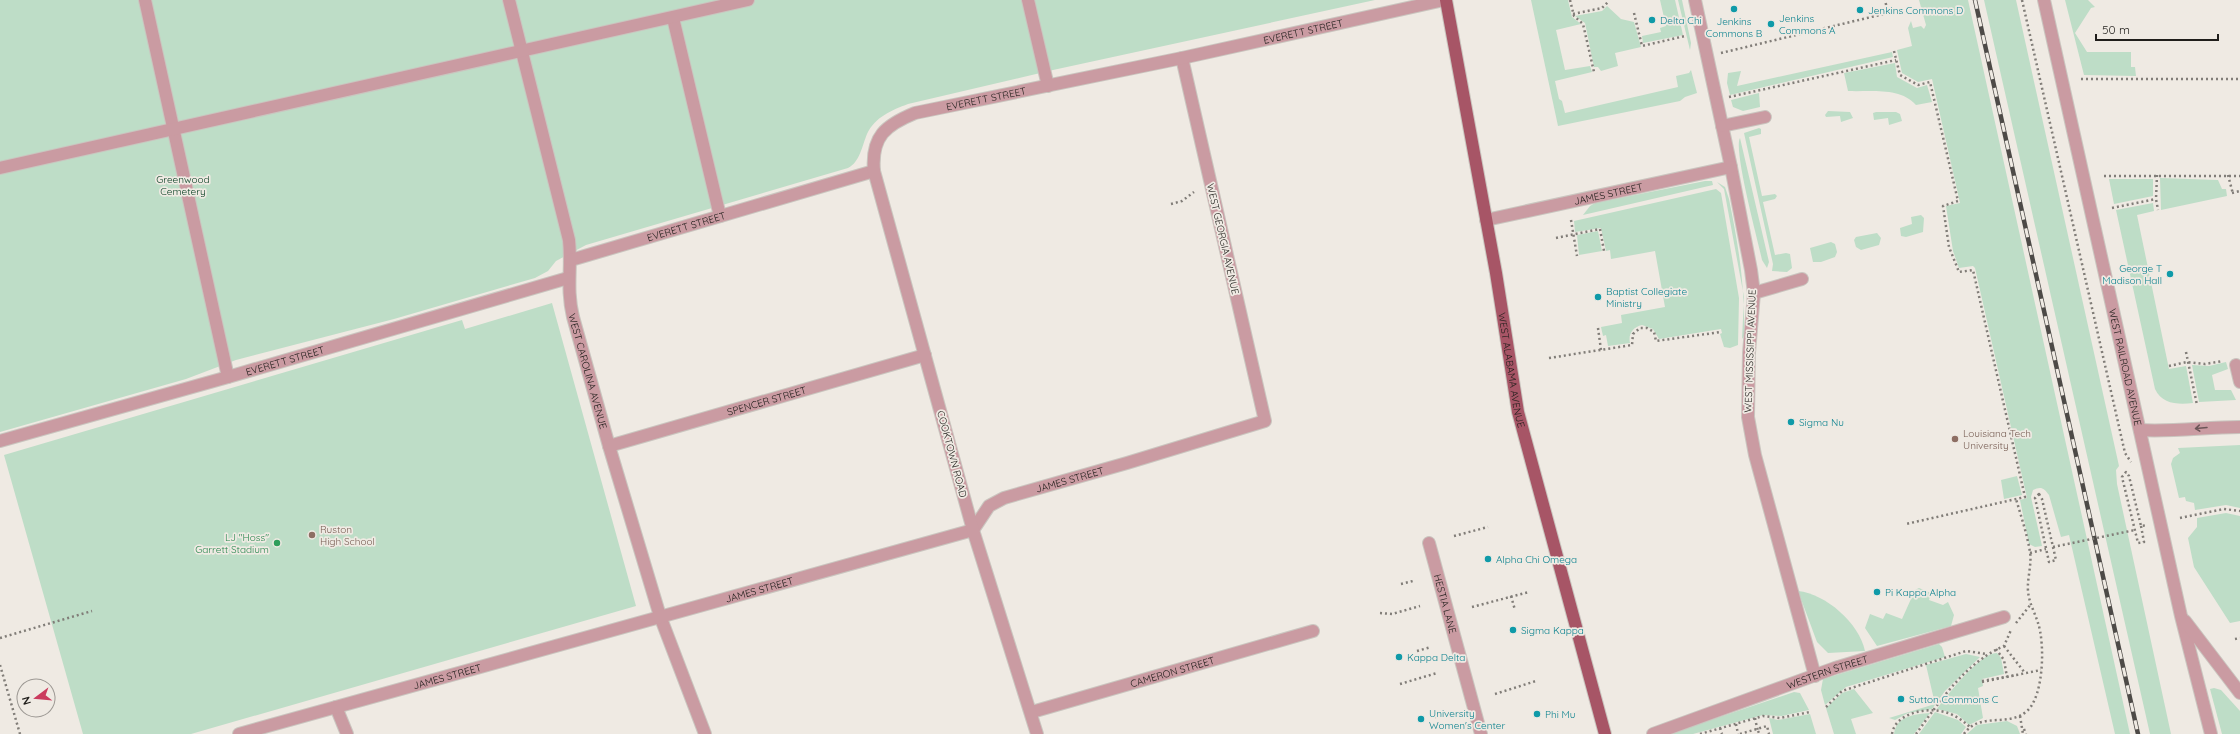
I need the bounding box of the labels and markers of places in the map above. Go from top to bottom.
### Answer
marker: Jenkins Commons B [1729,4,1739,14]
place label: Jenkins Commons D [1868,4,1963,17]
marker: Jenkins Commons D [1855,5,1865,15]
place label: Jenkins Commons A [1779,12,1836,37]
place label: Delta Chi [1660,14,1702,27]
marker: Delta Chi [1647,15,1657,25]
place label: Jenkins Commons B [1706,15,1763,40]
marker: Jenkins Commons A [1766,19,1776,29]
place label: George T Madison Hall [2102,262,2162,287]
marker: George T Madison Hall [2165,269,2175,279]
place label: Baptist Collegiate Ministry [1606,285,1687,310]
marker: Baptist Collegiate Ministry [1593,292,1603,302]
place label: Sigma Nu [1799,416,1844,429]
marker: Sigma Nu [1786,417,1796,427]
place label: Louisiana Tech University [1963,427,2031,452]
marker: Louisiana Tech University [1950,434,1960,444]
place label: Ruston High School [320,523,375,548]
marker: Ruston High School [307,530,317,540]
place label: LJ "Hoss" Garrett Stadium [195,531,269,556]
marker: LJ "Hoss" Garrett Stadium [272,538,282,548]
place label: Alpha Chi Omega [1496,553,1577,566]
marker: Alpha Chi Omega [1483,554,1493,564]
place label: Pi Kappa Alpha [1885,586,1956,599]
marker: Pi Kappa Alpha [1872,587,1882,597]
place label: Sigma Kappa [1521,624,1584,637]
marker: Sigma Kappa [1508,625,1518,635]
place label: Kappa Delta [1407,651,1465,664]
marker: Kappa Delta [1394,652,1404,662]
place label: Sutton Commons C [1909,693,1999,706]
marker: Sutton Commons C [1896,694,1906,704]
place label: University Women's Center [1429,707,1505,732]
place label: Phi Mu [1545,708,1575,721]
marker: Phi Mu [1532,709,1542,719]
marker: University Women's Center [1416,714,1426,724]

